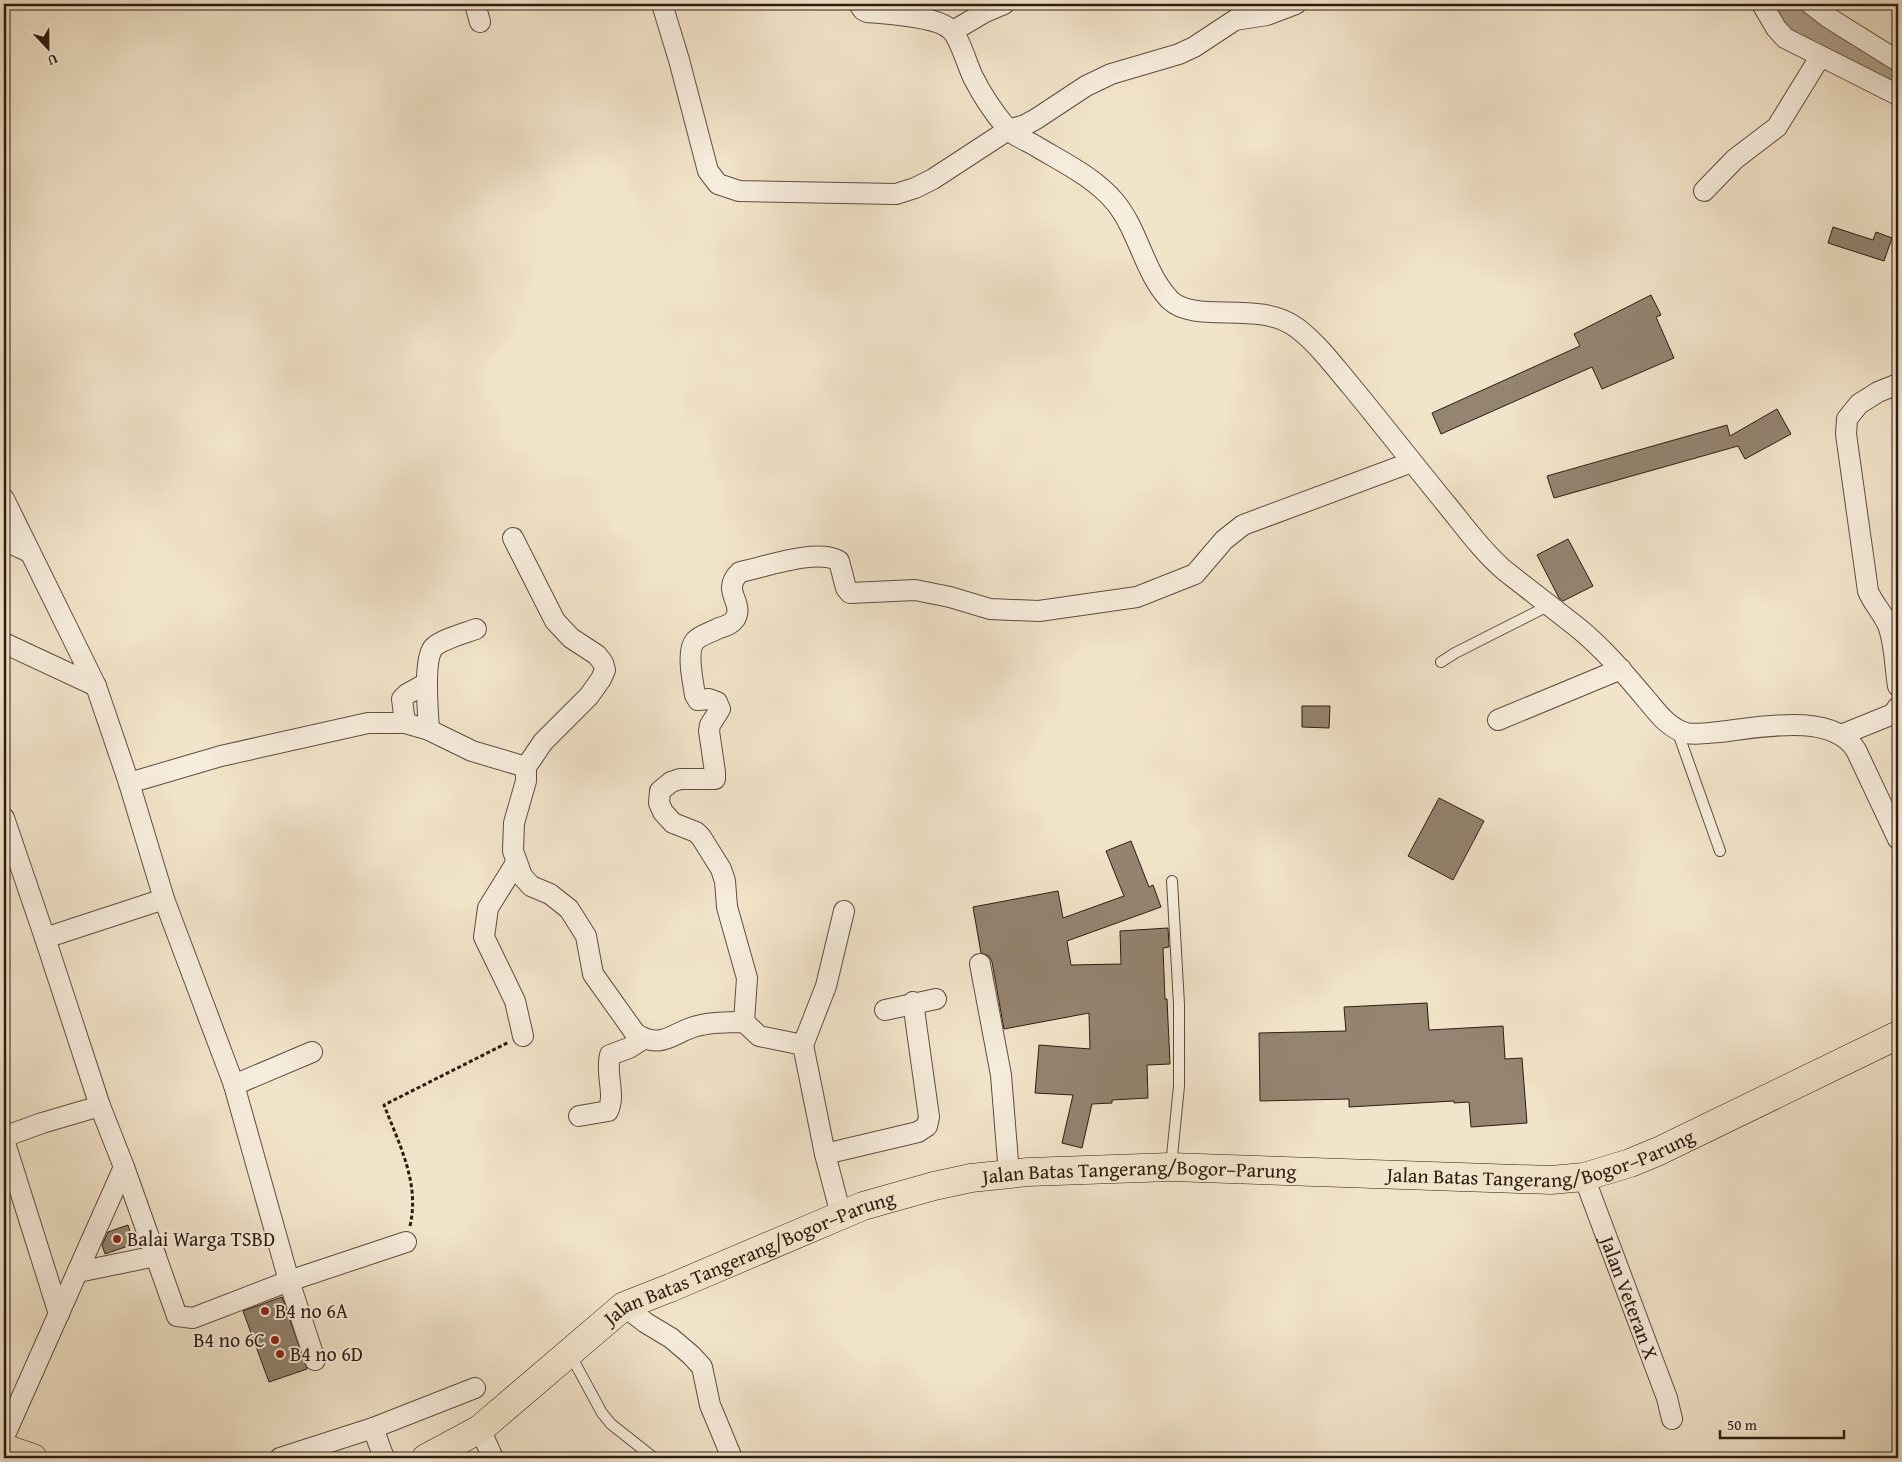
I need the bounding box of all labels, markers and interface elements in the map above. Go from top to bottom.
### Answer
north arrow [22,22,72,72]
text: U [44,49,61,71]
street label: Jalan Batas Tangerang/Bogor–Parung [1383,1121,1699,1194]
street label: Jalan Batas Tangerang/Bogor–Parung [978,1152,1297,1191]
street label: Jalan Batas Tangerang/Bogor–Parung [594,1183,898,1334]
place label: Balai Warga TSBD [127,1224,275,1253]
street label: Jalan Veteran X [1592,1229,1666,1364]
marker: Balai Warga TSBD [111,1233,123,1245]
place label: B4 no 6A [275,1296,348,1325]
marker: B4 no 6A [259,1305,271,1317]
place label: B4 no 6C [193,1325,265,1354]
marker: B4 no 6C [269,1334,281,1346]
place label: B4 no 6D [290,1339,363,1368]
marker: B4 no 6D [274,1348,286,1360]
scale bar [1720,1407,1843,1439]
text: 50 m [1727,1414,1758,1435]

